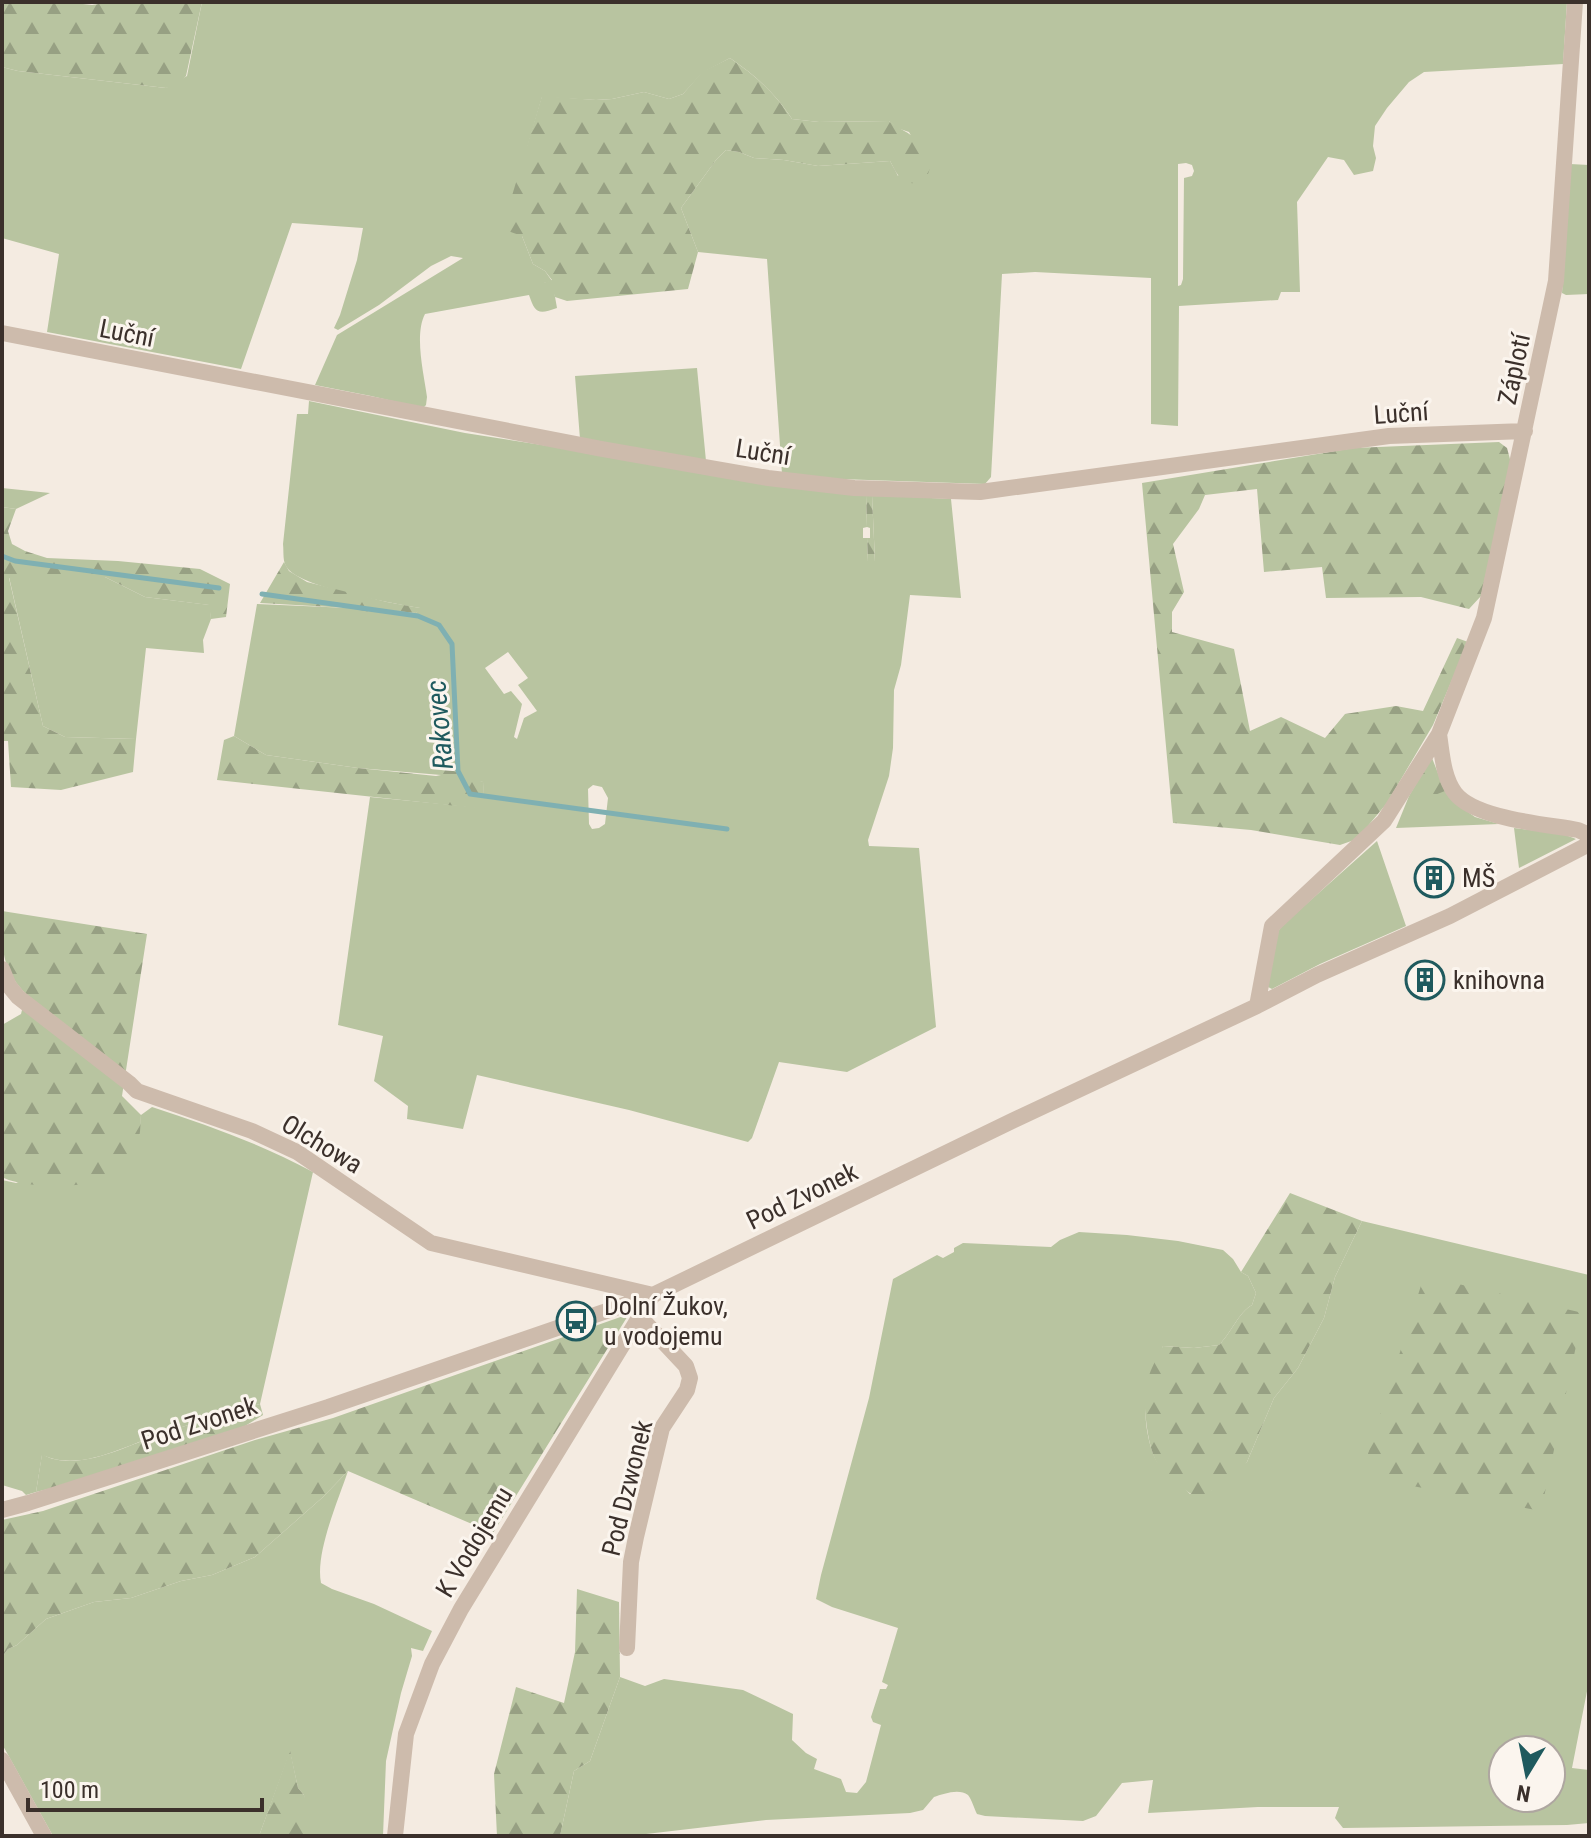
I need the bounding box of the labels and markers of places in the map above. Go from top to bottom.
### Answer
building icon: MŠ [1413,857,1455,899]
place label: MŠ [1462,863,1495,893]
building icon: knihovna [1404,959,1446,1001]
place label: knihovna [1453,965,1545,995]
place label: Dolní Žukov, u vodojemu [604,1291,728,1351]
bus stop icon: Dolní Žukov, u vodojemu [555,1300,597,1342]

